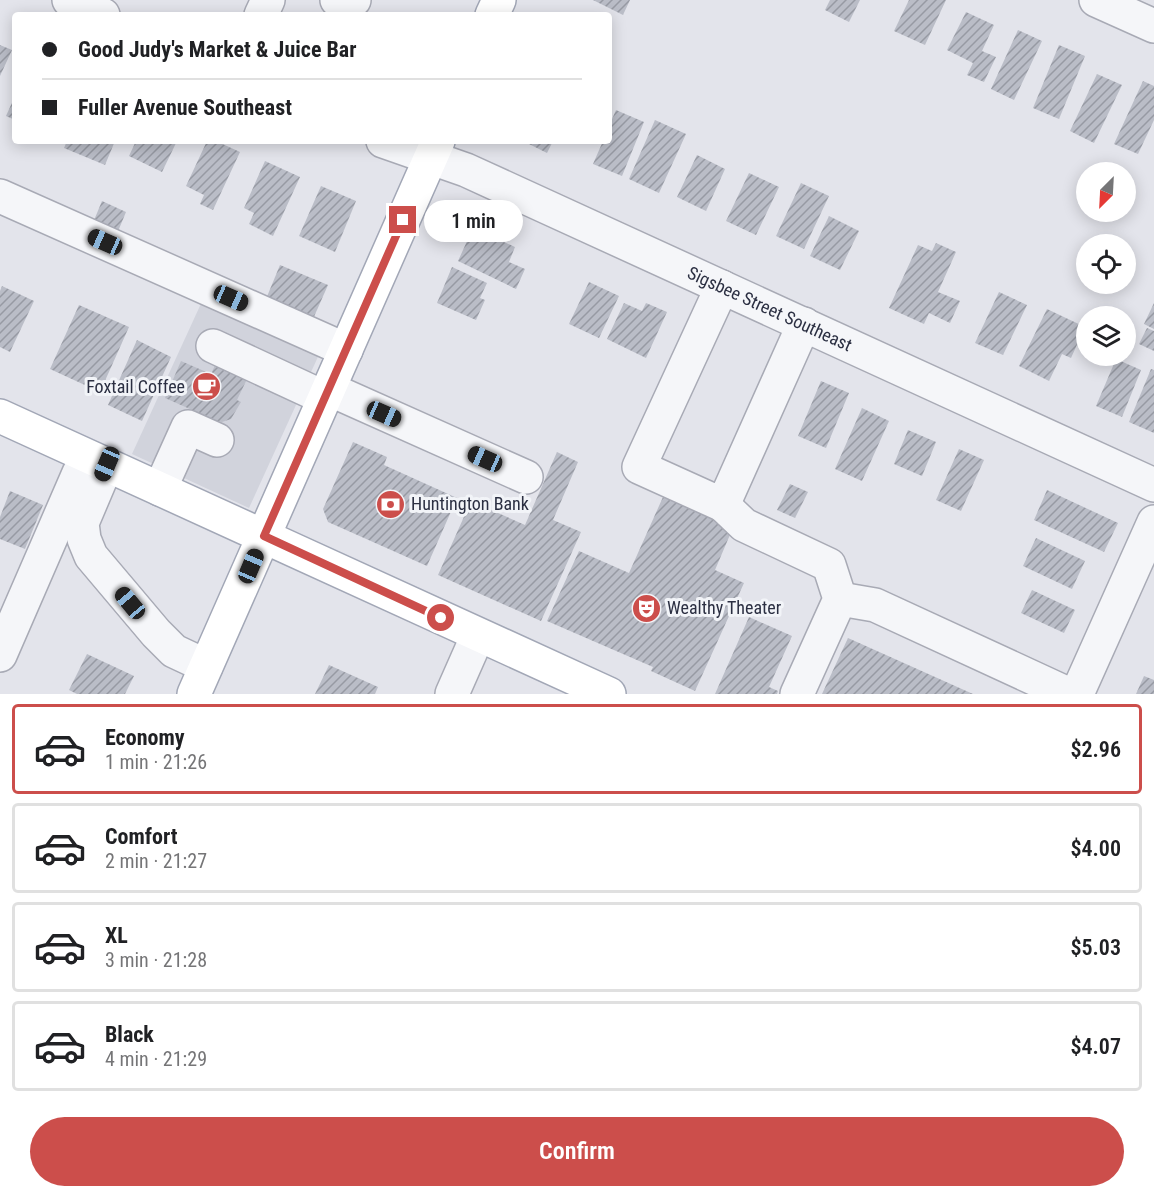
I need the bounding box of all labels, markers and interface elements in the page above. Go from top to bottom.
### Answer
text: Good Judy's Market & Juice Bar [78,37,356,62]
text: Fuller Avenue Southeast [78,95,292,120]
north arrow [1076,162,1136,222]
map controls [1076,162,1136,366]
callout: 1 min [424,199,523,241]
route end [389,206,416,233]
text: 1 min [451,209,496,233]
car [85,226,125,258]
button: locate [1076,234,1136,294]
street label: Sigsbee Street Southeast [684,262,856,355]
car [211,282,251,314]
button: layers [1076,306,1136,366]
cafe icon: Foxtail Coffee [190,371,222,403]
place label: Foxtail Coffee [86,376,185,397]
car [364,398,404,430]
car [465,443,505,475]
car [92,444,122,484]
bank icon: Huntington Bank [374,488,406,520]
place label: Huntington Bank [411,493,529,514]
car [236,546,266,586]
car [112,583,148,623]
theatre icon: Wealthy Theater [630,592,662,624]
place label: Wealthy Theater [667,597,782,618]
route start [427,604,454,631]
icon: car [33,722,87,776]
text: Economy [105,725,185,750]
text: $2.96 [1070,737,1121,762]
text: 1 min · 21:26 [105,750,207,774]
icon: car [33,821,87,875]
text: Comfort [105,824,178,849]
text: $4.00 [1070,836,1121,861]
text: 2 min · 21:27 [105,849,207,873]
icon: car [33,920,87,974]
text: XL [105,923,128,948]
text: $5.03 [1070,935,1121,960]
text: 3 min · 21:28 [105,948,207,972]
icon: car [33,1019,87,1073]
text: Black [105,1022,154,1047]
text: $4.07 [1070,1034,1121,1059]
text: 4 min · 21:29 [105,1047,207,1071]
button: Confirm [30,1117,1124,1186]

